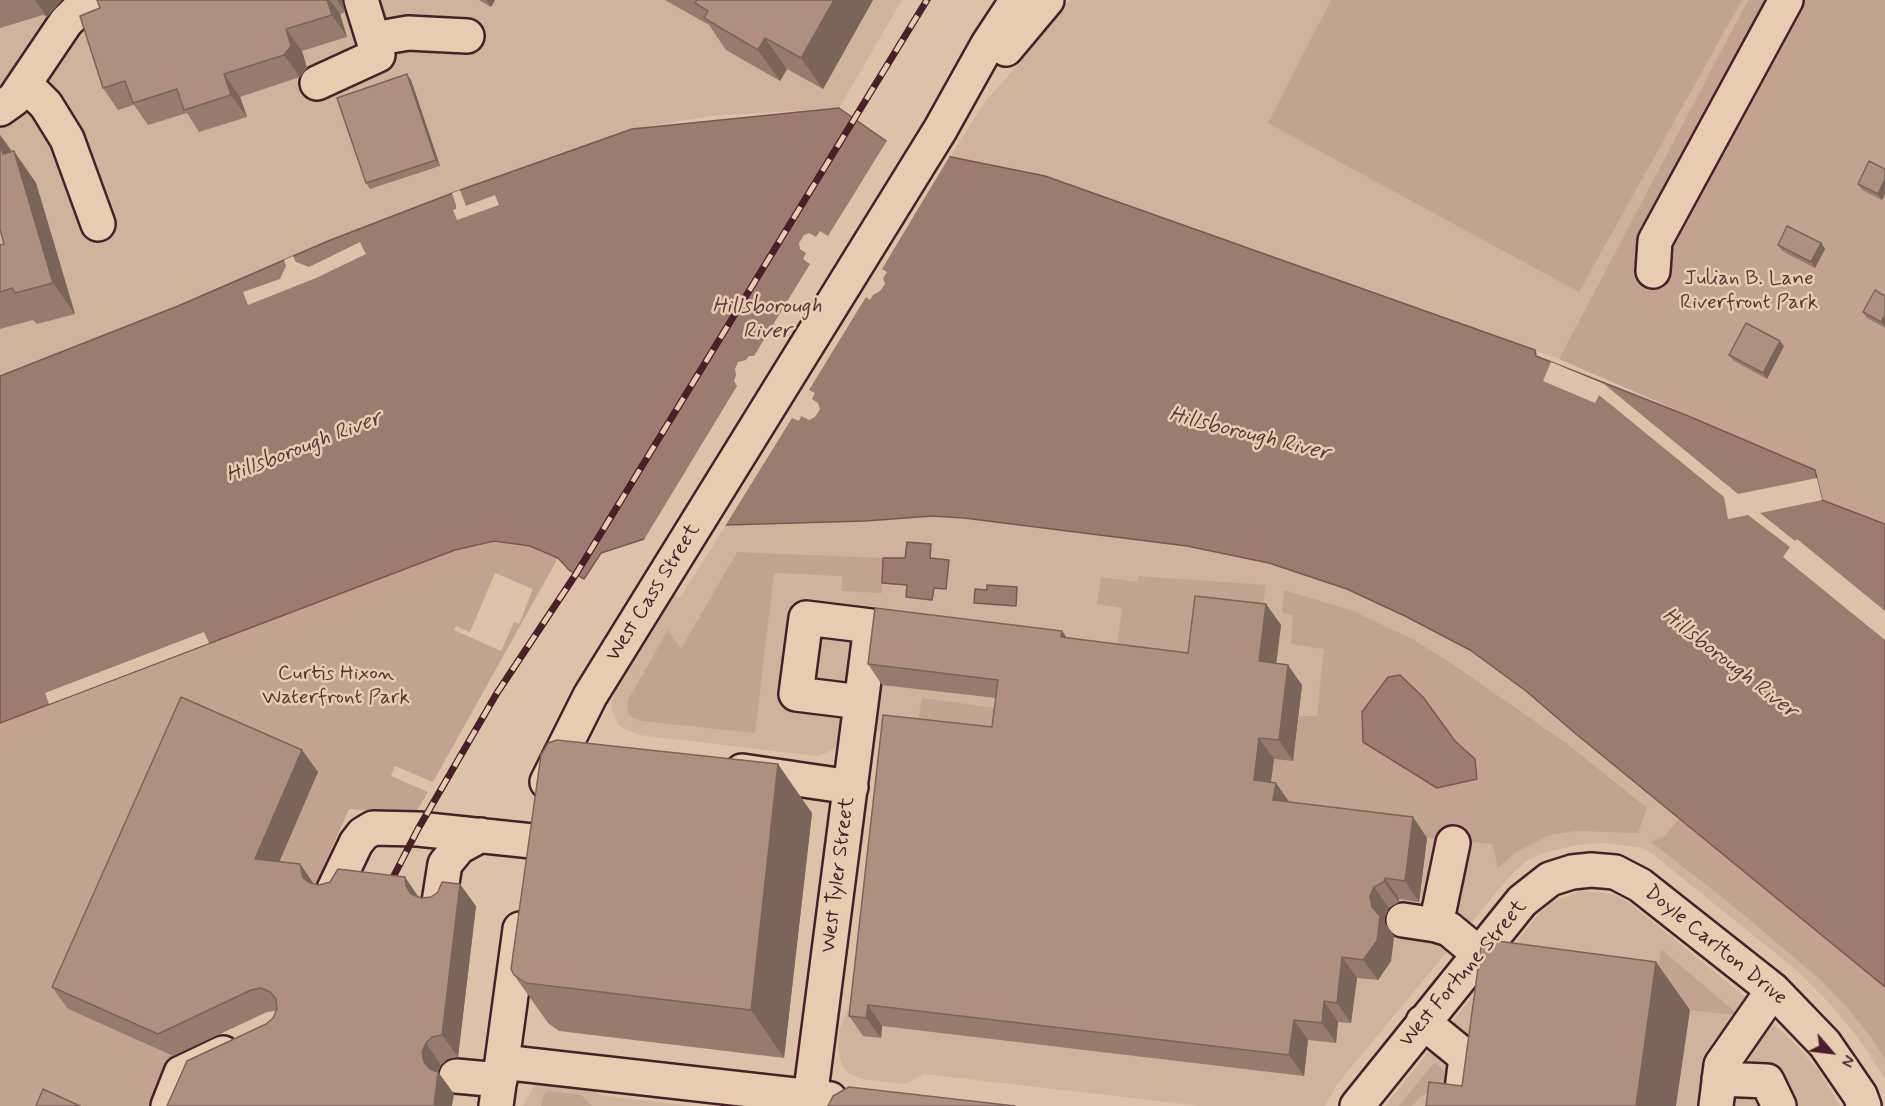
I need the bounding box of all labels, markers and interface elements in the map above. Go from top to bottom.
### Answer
park label: Julian B. Lane Riverfront Park [1680,267,1818,317]
water label: Hillsborough River [712,294,822,346]
water label: Hillsborough River [1166,402,1332,468]
water label: Hillsborough River [223,406,385,490]
street label: West Cass Street [601,519,707,667]
water label: Hillsborough River [1656,603,1802,725]
park label: Curtis Hixon Waterfront Park [262,662,410,712]
street label: West Tyler Street [817,796,861,954]
street label: Doyle Carlton Drive [1639,881,1791,1011]
street label: West Fortune Street [1395,895,1533,1053]
north arrow [1801,1022,1861,1082]
text: N [1836,1051,1859,1070]

